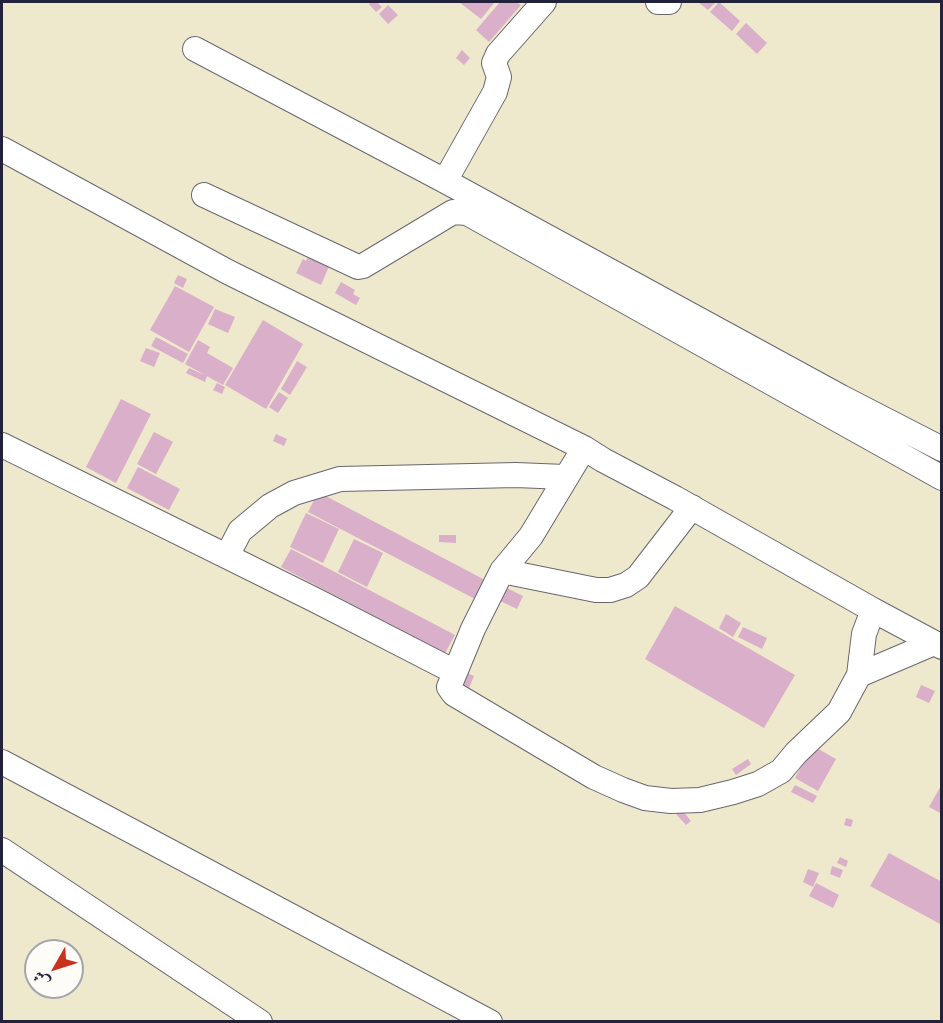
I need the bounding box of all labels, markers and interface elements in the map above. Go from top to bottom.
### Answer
north arrow [24,939,84,999]
text: ش [28,967,54,992]

